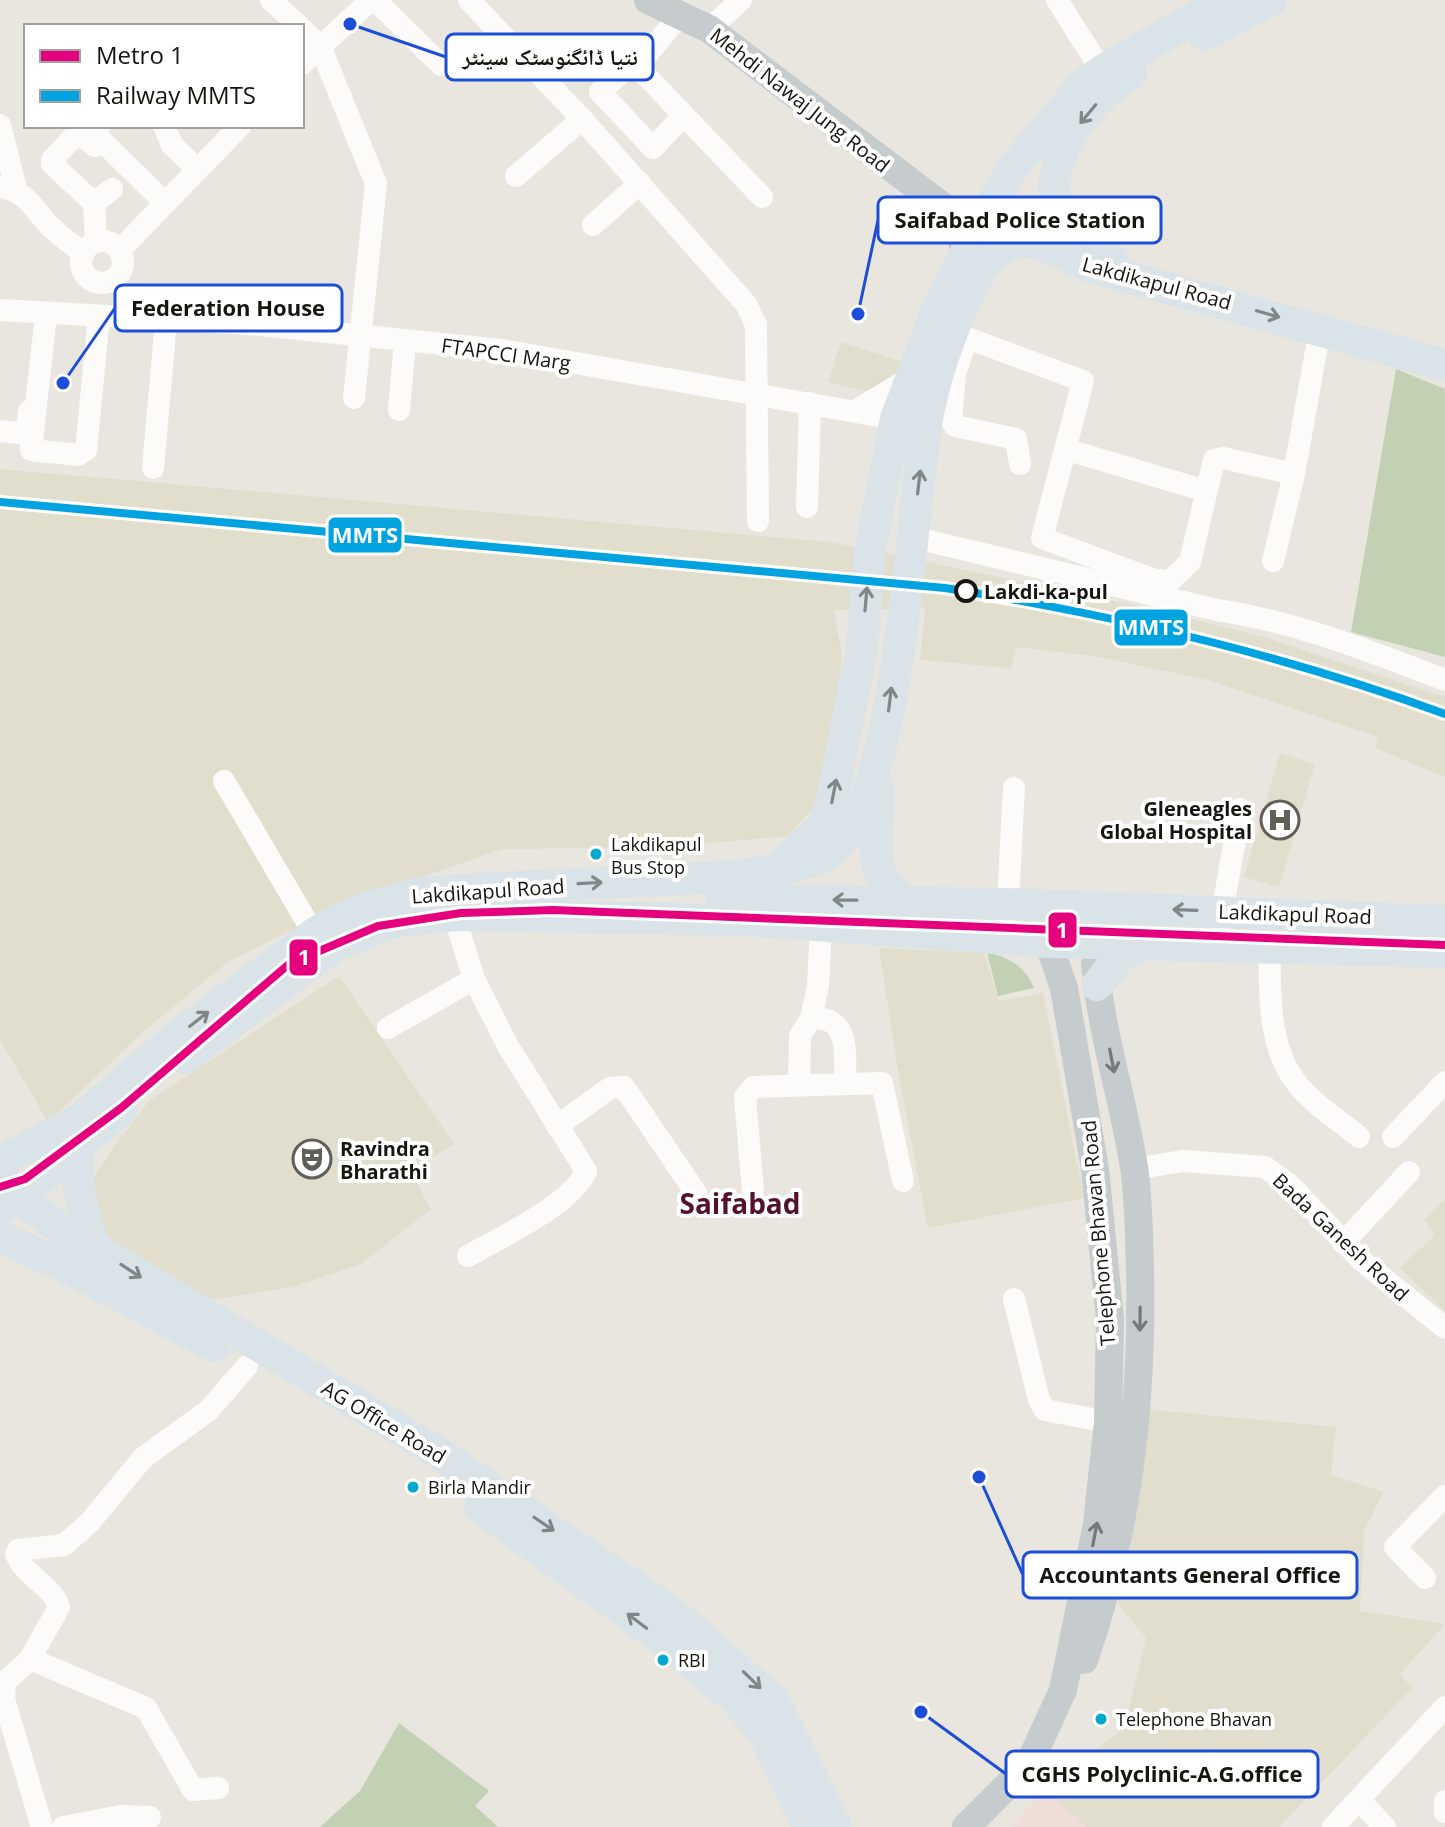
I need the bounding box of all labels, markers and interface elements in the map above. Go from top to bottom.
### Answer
street label: Mehdi Nawaj Jung Road [705,21,895,179]
legend [24,24,304,128]
callout: نتیا ڈائگنوسٹک سینٹر [446,34,653,80]
text: Metro 1 [96,38,184,71]
text: نتیا ڈائگنوسٹک سینٹر [461,41,638,71]
text: Railway MMTS [96,78,256,111]
one-way arrow [1079,103,1097,124]
callout: Saifabad Police Station [878,197,1161,243]
text: Saifabad Police Station [895,204,1145,234]
street label: Lakdikapul Road [1079,250,1235,316]
callout: Federation House [115,285,342,331]
text: Federation House [131,292,325,322]
one-way arrow [1255,307,1280,322]
street label: FTAPCCI Marg [440,332,572,376]
one-way arrow [911,470,926,496]
line badge: MMTS [327,516,403,554]
text: MMTS [332,519,398,549]
place label: Lakdi-ka-pul [984,578,1108,605]
marker: Lakdi-ka-pul [955,580,977,602]
one-way arrow [859,586,874,613]
line badge: MMTS [1113,608,1189,647]
text: MMTS [1118,611,1184,641]
one-way arrow [883,686,898,712]
one-way arrow [827,779,842,804]
place label: Gleneagles Global Hospital [1100,795,1252,845]
hospital icon: Gleneagles Global Hospital [1259,799,1301,841]
place label: Lakdikapul Bus Stop [611,832,701,879]
marker: Lakdikapul Bus Stop [588,846,604,862]
street label: Lakdikapul Road [411,872,565,910]
one-way arrow [576,876,603,891]
one-way arrow [832,892,859,908]
street label: Lakdikapul Road [1218,898,1372,930]
one-way arrow [1172,902,1199,917]
line badge: 1 [1047,911,1078,949]
text: 1 [1056,914,1068,944]
line badge: 1 [288,938,319,977]
text: 1 [298,941,310,971]
one-way arrow [187,1011,209,1028]
one-way arrow [1106,1048,1121,1073]
street label: Telephone Bhavan Road [1075,1119,1121,1347]
place label: Ravindra Bharathi [340,1135,430,1185]
theatre icon: Ravindra Bharathi [291,1138,333,1180]
street label: Bada Ganesh Road [1267,1167,1415,1307]
district label: Saifabad [680,1184,800,1222]
one-way arrow [119,1264,142,1280]
one-way arrow [1133,1305,1148,1332]
street label: AG Office Road [317,1374,451,1470]
place label: Birla Mandir [428,1475,532,1499]
marker: Birla Mandir [405,1479,421,1495]
one-way arrow [532,1516,554,1532]
one-way arrow [1088,1521,1103,1547]
callout: Accountants General Office [1023,1552,1357,1598]
text: Accountants General Office [1039,1559,1341,1589]
one-way arrow [627,1612,648,1629]
place label: RBI [678,1648,706,1672]
marker: RBI [655,1652,671,1668]
one-way arrow [742,1670,762,1689]
place label: Telephone Bhavan [1116,1707,1272,1731]
marker: Telephone Bhavan [1093,1711,1109,1727]
callout: CGHS Polyclinic-A.G.office [1006,1751,1318,1797]
text: CGHS Polyclinic-A.G.office [1022,1758,1302,1788]

